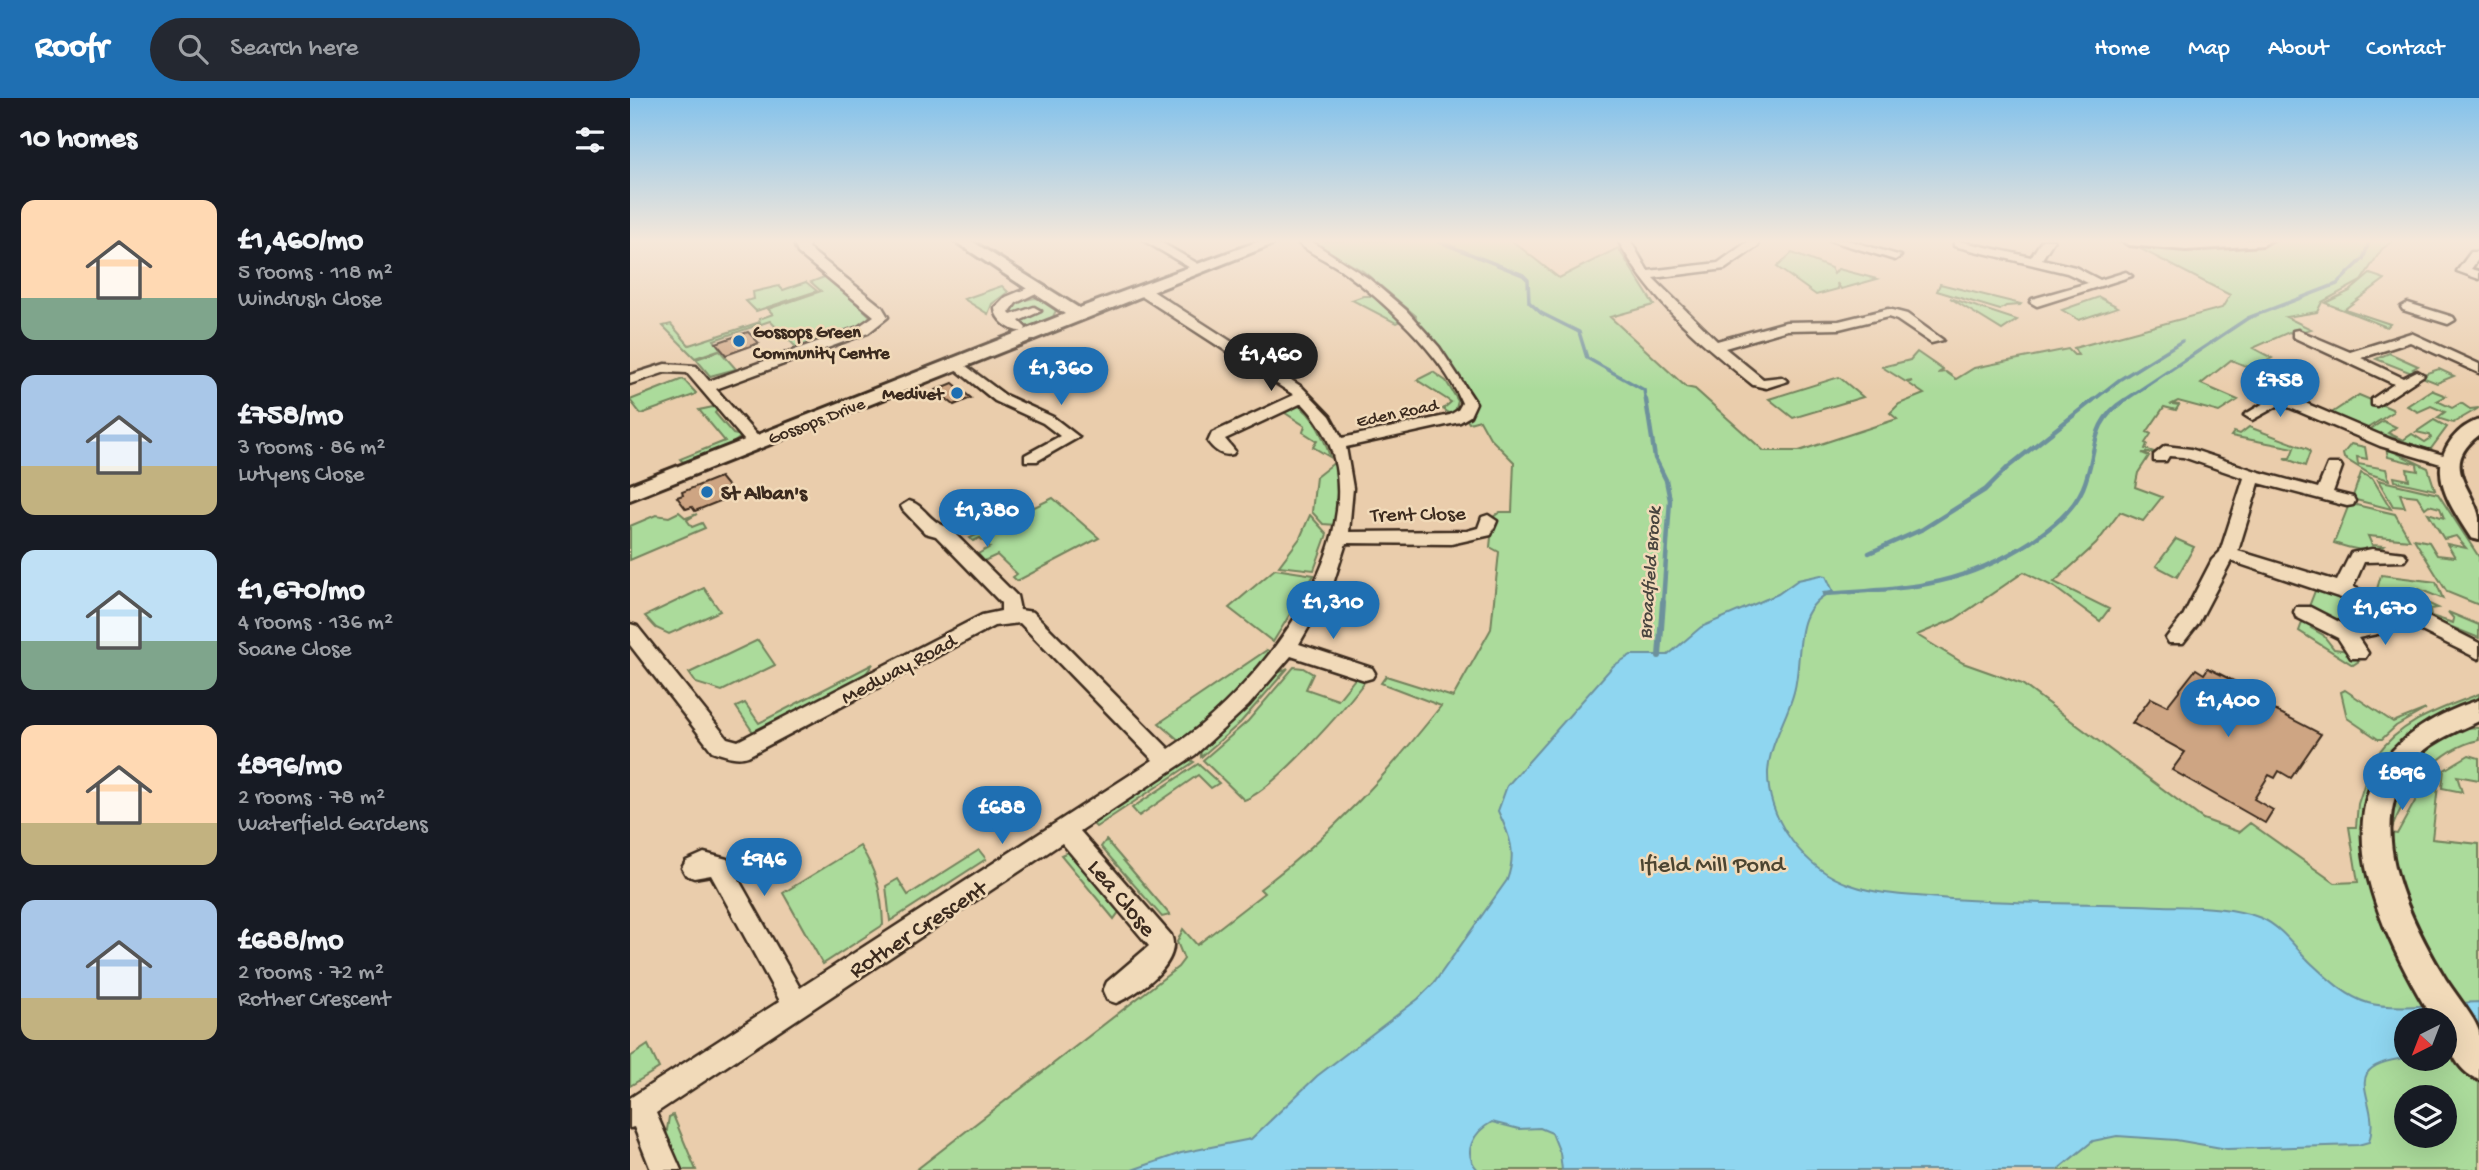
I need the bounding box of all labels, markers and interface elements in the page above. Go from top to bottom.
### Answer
search box [150,18,640,81]
text: Roofr [35,30,108,68]
icon: search [174,30,212,68]
text: Search here [230,34,358,65]
text: Home [2094,35,2150,64]
text: Map [2188,35,2230,64]
text: About [2268,35,2328,64]
text: Contact [2366,35,2444,64]
icon: filters [571,121,609,159]
text: 10 homes [21,123,137,158]
text: £1,460/mo [238,225,363,260]
icon: home [77,228,161,312]
text: 5 rooms · 118 m² [238,260,393,287]
text: Windrush Close [238,287,382,314]
place label: Gossops Green Community Centre [752,323,890,365]
marker: Gossops Green Community Centre [731,333,747,349]
pin: £1,460 [1214,334,1328,393]
text: £1,460 [1240,342,1302,369]
pin: £1,360 [1004,348,1118,407]
text: £1,360 [1029,356,1093,383]
pin: £758 [2239,360,2321,419]
text: £758 [2257,368,2303,395]
place label: Medivet [882,385,945,406]
marker: Medivet [949,385,965,401]
street label: Gossops Drive [765,394,869,450]
street label: Eden Road [1355,395,1442,433]
text: £758/mo [238,400,343,435]
icon: home [77,403,161,487]
text: 3 rooms · 86 m² [238,435,385,462]
text: Lutyens Close [238,462,364,489]
place label: St Alban's [721,483,808,508]
marker: St Alban's [699,484,715,500]
pin: £1,380 [930,490,1044,549]
text: £1,380 [955,498,1019,525]
street label: Trent Close [1369,503,1467,530]
water label: Broadfield Brook [1635,505,1668,640]
text: £1,670/mo [238,575,365,610]
icon: home [77,578,161,662]
pin: £1,310 [1276,582,1390,641]
pin: £1,670 [2328,588,2442,647]
text: £1,310 [1302,590,1364,617]
text: £1,670 [2353,596,2417,623]
text: 4 rooms · 136 m² [238,610,393,637]
street label: Medway Road [838,629,963,712]
text: Soane Close [238,637,351,664]
pin: £1,400 [2171,680,2285,739]
text: £1,400 [2196,688,2260,715]
text: £896/mo [238,750,342,785]
pin: £896 [2361,752,2443,812]
icon: home [77,753,161,837]
text: £896 [2379,761,2425,788]
text: 2 rooms · 78 m² [238,785,385,812]
pin: £688 [961,786,1043,846]
text: £688 [978,795,1026,822]
text: Waterfield Gardens [238,812,428,839]
pin: £946 [723,838,805,898]
text: £946 [742,847,786,874]
park label: Ifield Mill Pond [1639,852,1786,881]
street label: Lea Close [1080,855,1161,944]
street label: Rother Crescent [844,874,995,986]
text: £688/mo [238,925,343,960]
icon: home [77,928,161,1012]
text: 2 rooms · 72 m² [238,960,384,987]
text: Rother Crescent [238,987,390,1014]
north arrow [2394,1008,2457,1071]
map controls [2394,1008,2457,1148]
button: layers [2394,1085,2457,1148]

